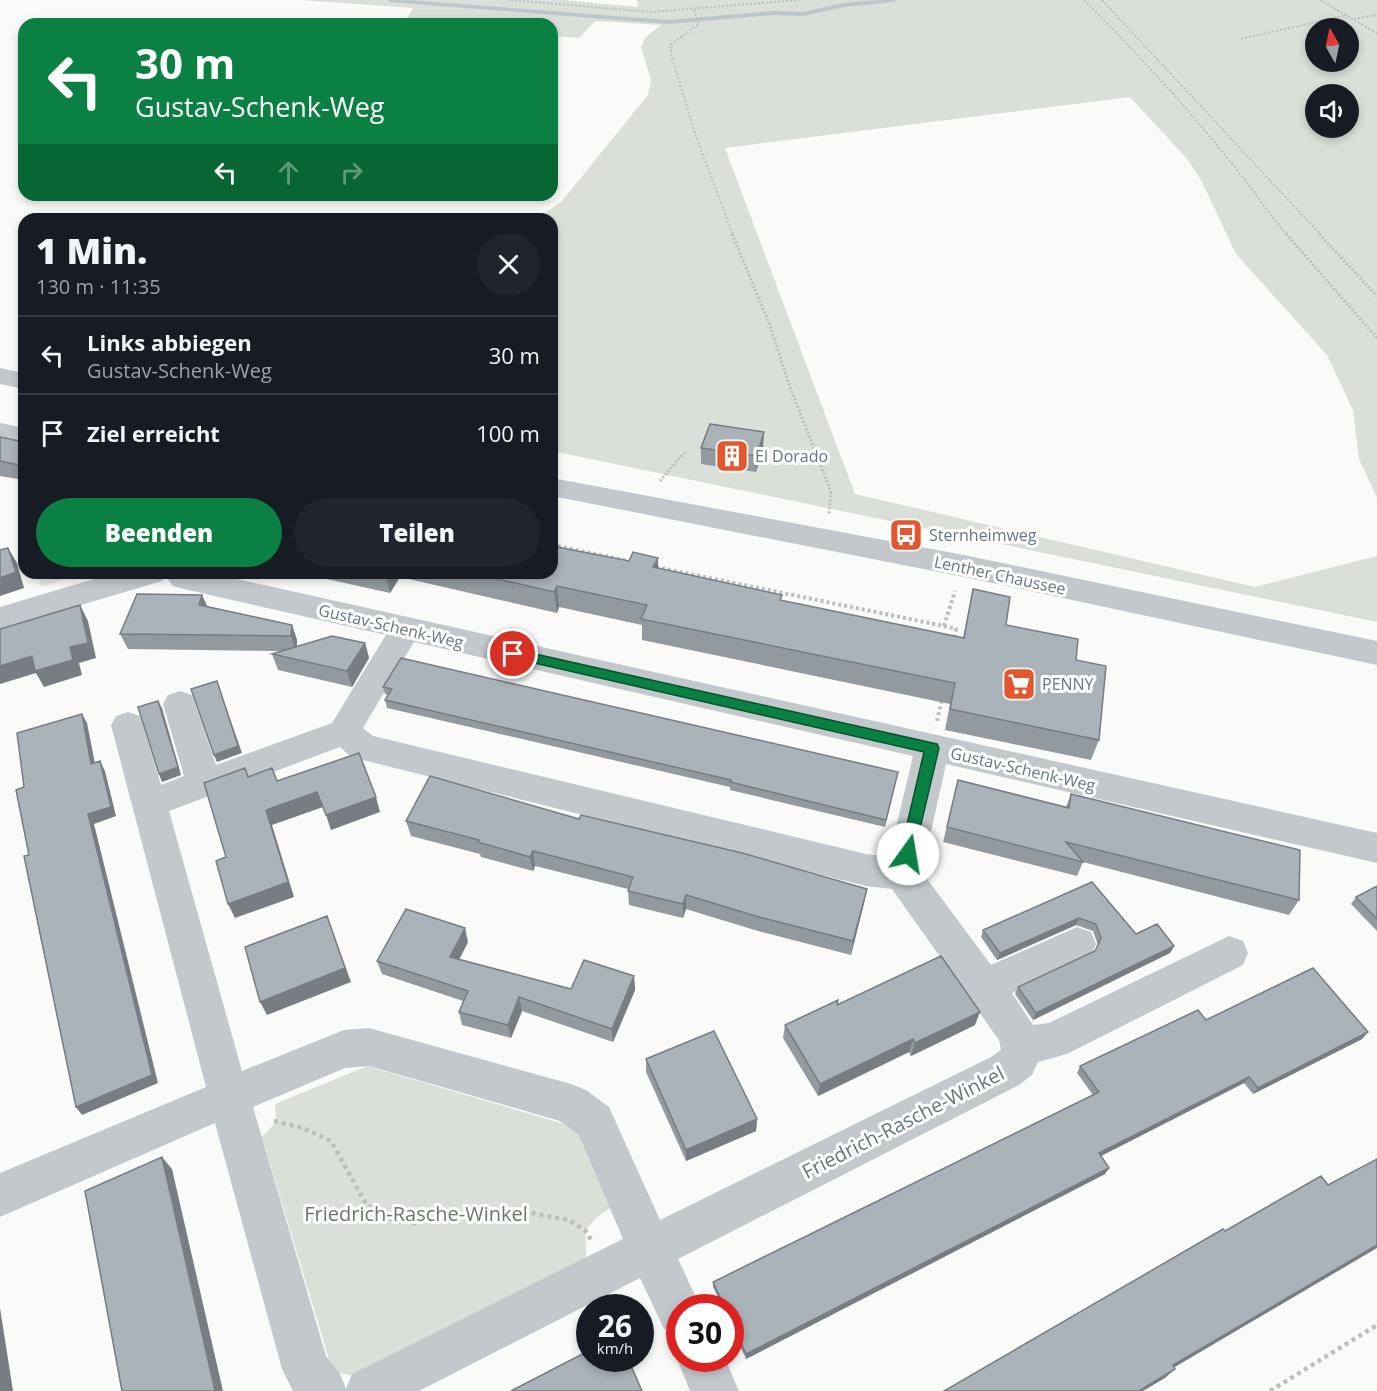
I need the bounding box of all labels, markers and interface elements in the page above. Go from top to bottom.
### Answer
north arrow [1305,18,1359,72]
map controls [1305,18,1359,138]
text: 30 m [135,34,235,91]
icon: left [36,42,114,120]
button: sound [1305,84,1359,138]
text: Gustav-Schenk-Weg [135,88,385,125]
icon: left [209,156,242,189]
icon: ahead [272,156,305,189]
icon: right [335,156,368,189]
text: 1 Min. [36,226,147,275]
button: close [477,233,540,296]
text: 130 m · 11:35 [36,273,161,300]
text: Links abbiegen [87,327,252,357]
icon: left [36,339,69,372]
text: 30 m [489,340,540,370]
text: Gustav-Schenk-Weg [87,357,272,384]
icon: arrive [36,417,69,450]
text: Ziel erreicht [87,418,220,448]
text: 100 m [476,418,540,448]
building icon: El Dorado [714,438,750,474]
place label: El Dorado [755,445,828,467]
button: Beenden [36,498,282,567]
button: Teilen [294,498,540,567]
bus stop icon: Sternheimweg [888,517,924,553]
place label: Sternheimweg [929,524,1037,546]
street label: Lenther Chaussee [932,550,1068,600]
street label: Gustav-Schenk-Weg [316,599,466,653]
pin [487,628,538,679]
icon: arrive [496,637,529,670]
supermarket icon: PENNY [1001,666,1037,702]
place label: PENNY [1042,673,1094,695]
street label: Gustav-Schenk-Weg [948,742,1098,796]
position arrow [876,822,940,886]
street label: Friedrich-Rasche-Winkel [797,1059,1009,1185]
park label: Friedrich-Rasche-Winkel [304,1200,528,1227]
speed limit sign: 30 [666,1294,744,1372]
text: 26 [598,1305,632,1346]
text: km/h [597,1338,633,1358]

